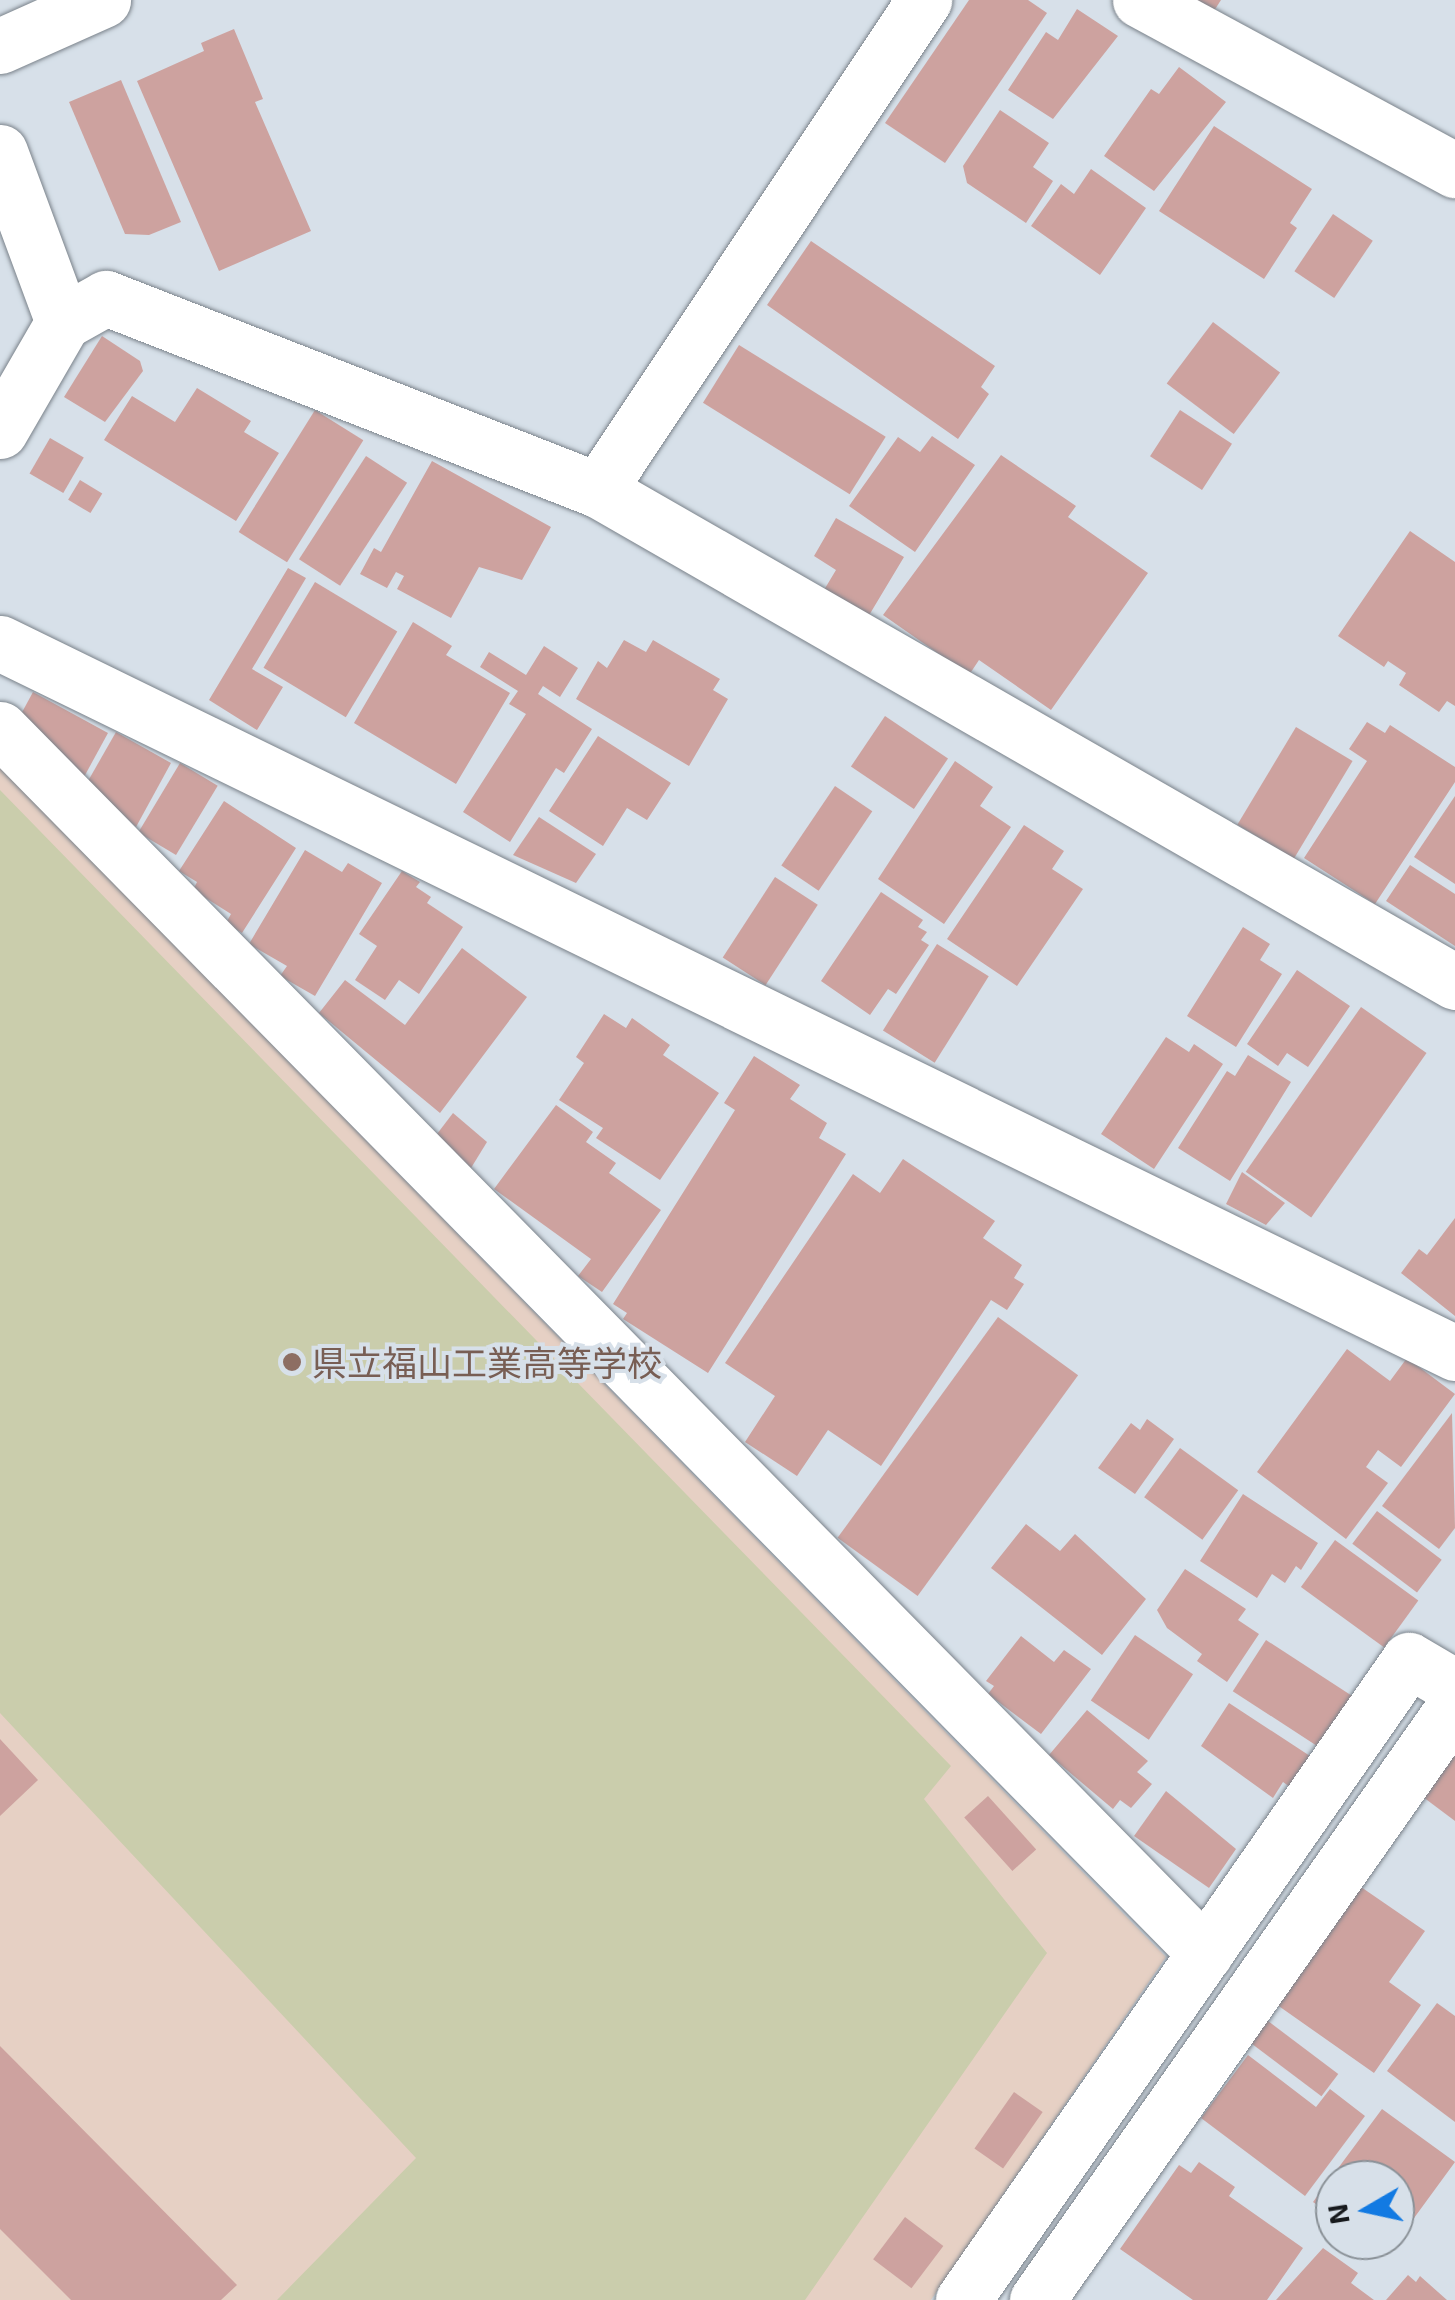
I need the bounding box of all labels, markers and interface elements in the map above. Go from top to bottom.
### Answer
place label: 県立福山工業高等学校 [312,1341,662,1383]
marker: 県立福山工業高等学校 [281,1351,303,1373]
north arrow [1315,2160,1415,2260]
text: N [1319,2202,1356,2227]

